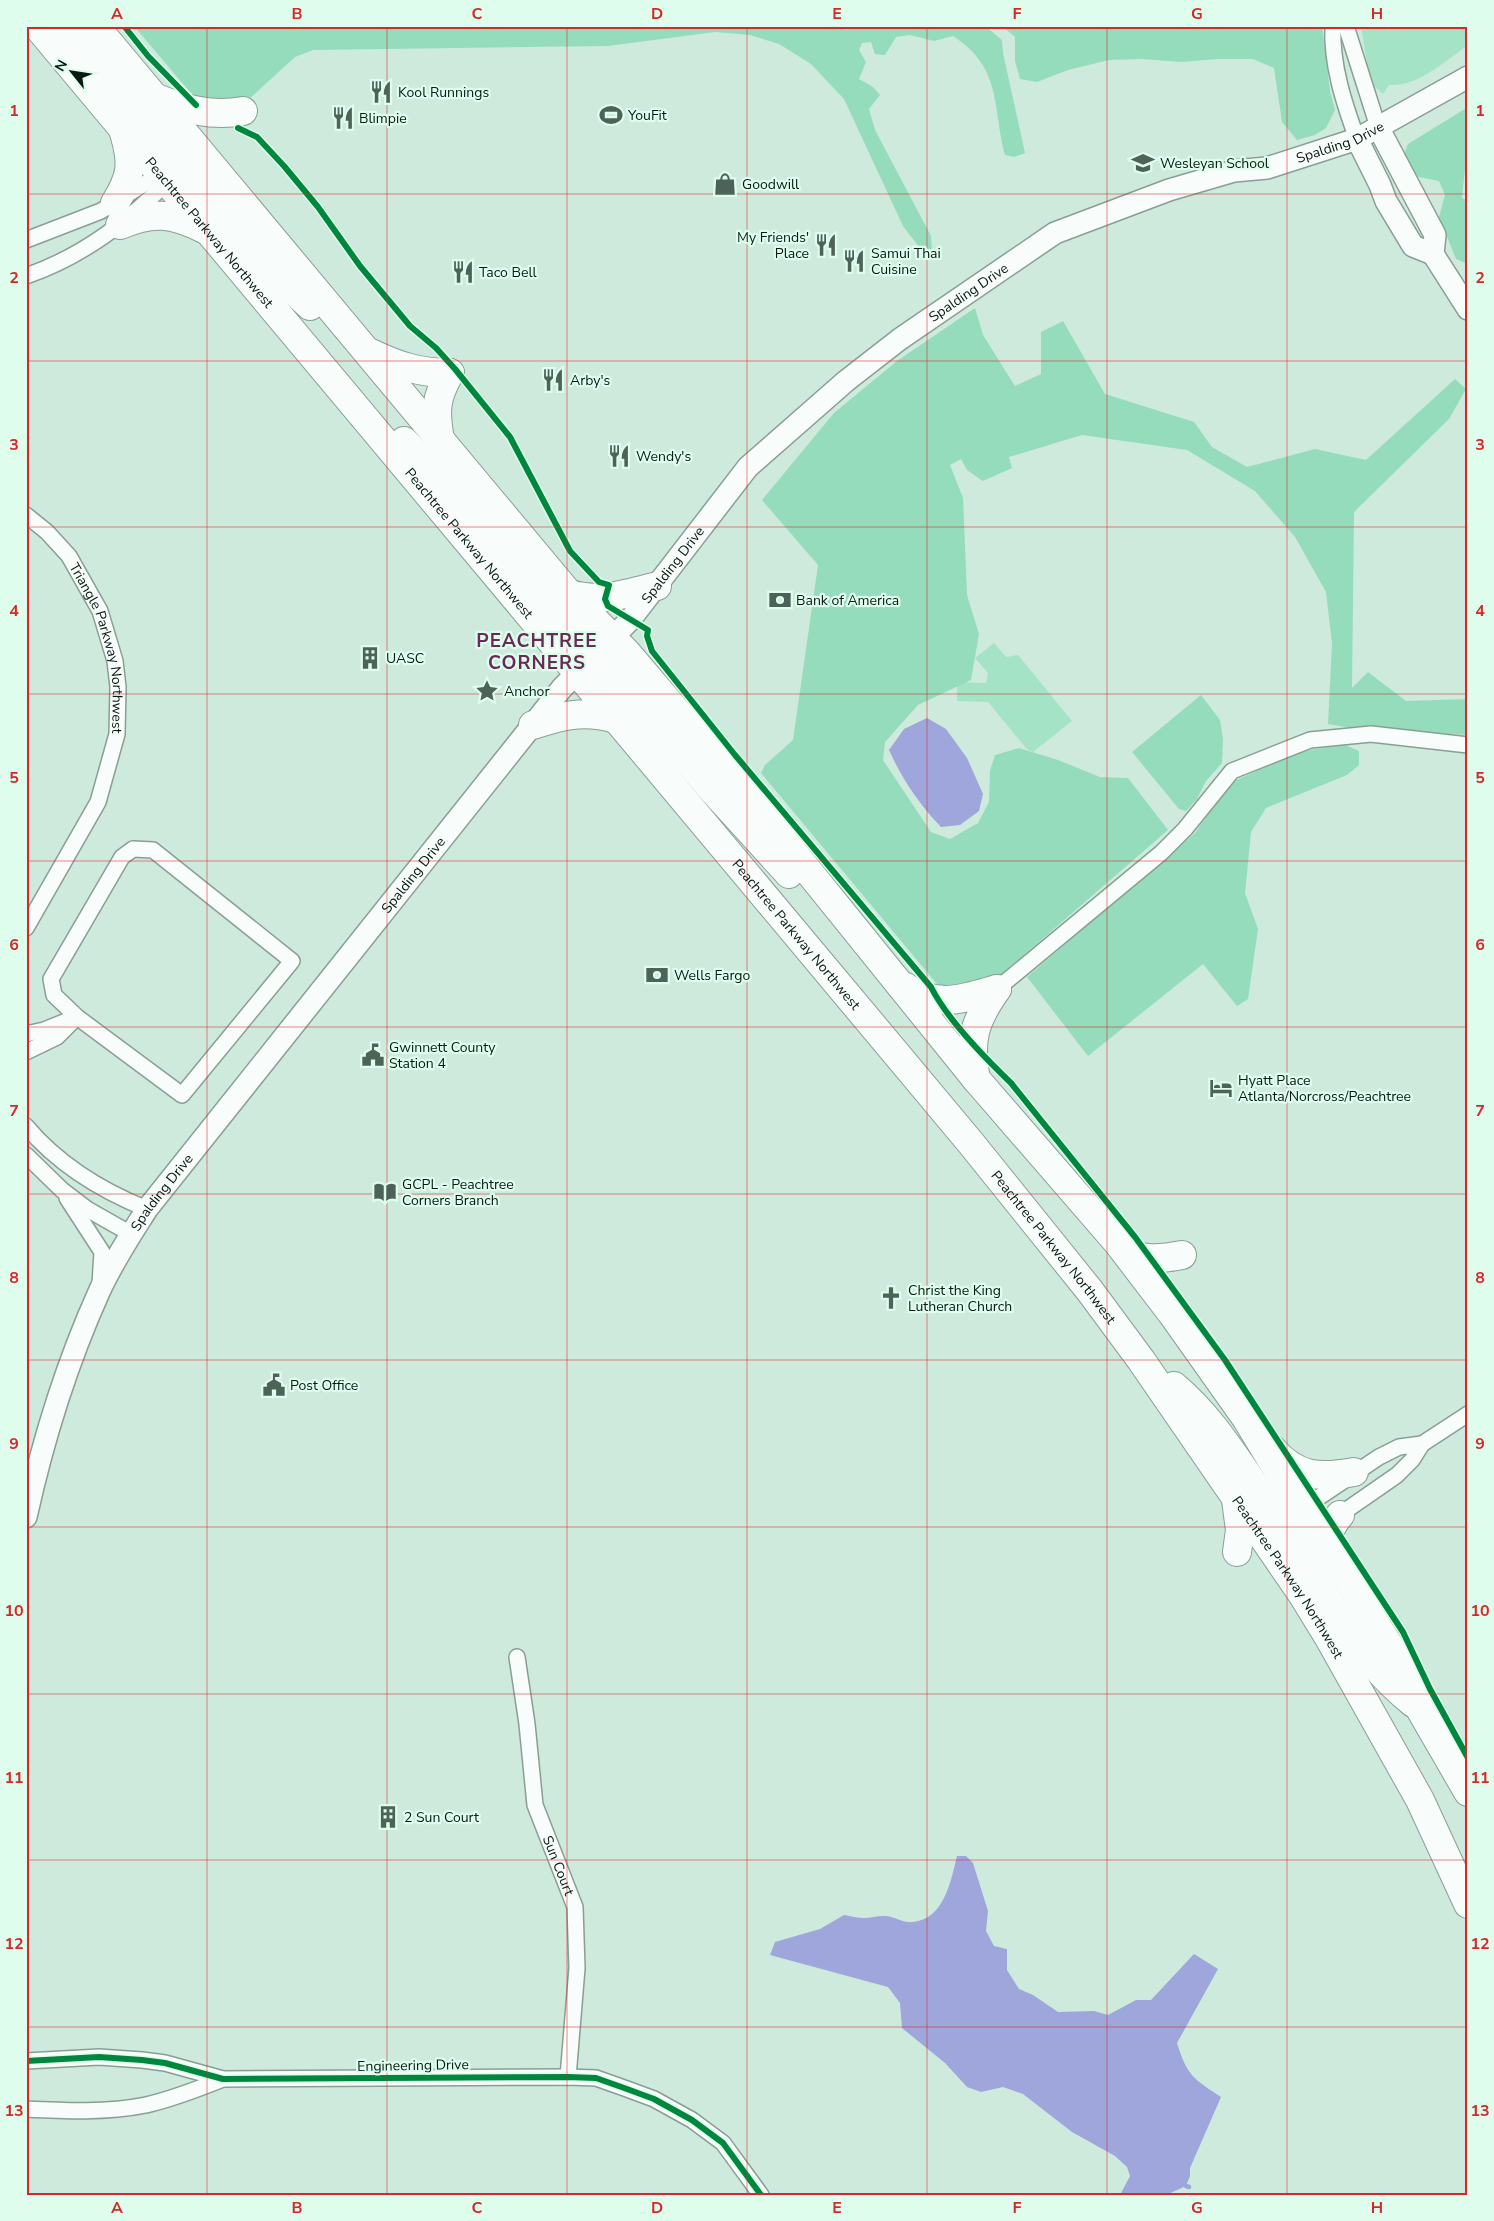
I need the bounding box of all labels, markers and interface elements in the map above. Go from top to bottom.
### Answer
text: A [111,3,123,25]
text: B [291,3,303,25]
text: C [472,3,483,25]
text: D [651,3,663,25]
text: E [832,3,842,25]
text: F [1013,3,1022,25]
text: G [1191,3,1203,25]
text: H [1371,3,1383,25]
north arrow [48,48,98,98]
text: N [50,56,72,75]
restaurant icon: Kool Runnings [368,79,394,105]
place label: Kool Runnings [398,83,489,102]
text: 1 [9,100,19,122]
text: 1 [1475,100,1485,122]
sports icon: YouFit [598,102,624,128]
restaurant icon: Blimpie [330,105,356,131]
place label: YouFit [627,106,667,125]
place label: Blimpie [359,109,407,128]
street label: Spalding Drive [1294,117,1387,168]
school or university icon: Wesleyan School [1130,150,1156,176]
street label: Peachtree Parkway Northwest [141,153,278,312]
place label: Wesleyan School [1160,154,1270,173]
shop icon: Goodwill [712,171,738,197]
place label: Goodwill [742,175,800,194]
place label: My Friends' Place [737,228,809,263]
restaurant icon: My Friends' Place [813,232,839,258]
place label: Samui Thai Cuisine [871,244,941,279]
restaurant icon: Samui Thai Cuisine [841,248,867,274]
restaurant icon: Taco Bell [450,259,476,285]
street label: Spalding Drive [925,259,1012,327]
place label: Taco Bell [479,263,538,282]
text: 2 [9,267,19,289]
text: 2 [1475,267,1485,289]
restaurant icon: Arby's [540,367,566,393]
place label: Arby's [570,371,611,390]
text: 3 [9,434,19,456]
text: 3 [1475,434,1485,456]
restaurant icon: Wendy's [606,443,632,469]
place label: Wendy's [636,447,691,466]
street label: Peachtree Parkway Northwest [400,464,537,623]
street label: Spalding Drive [637,522,709,608]
street label: Triangle Parkway Northwest [65,559,127,734]
bank icon: Bank of America [767,587,793,613]
place label: Bank of America [796,591,899,610]
text: 4 [9,600,19,622]
text: 4 [1475,600,1485,622]
district label: PEACHTREE CORNERS [476,628,598,676]
building icon: UASC [357,645,383,671]
place label: UASC [386,649,424,668]
place icon: Anchor [474,678,500,704]
place label: Anchor [504,682,549,701]
text: 5 [9,767,19,789]
text: 5 [1475,767,1485,789]
street label: Spalding Drive [377,833,450,917]
street label: Peachtree Parkway Northwest [728,855,865,1014]
text: 6 [9,934,19,956]
text: 6 [1475,934,1485,956]
bank icon: Wells Fargo [644,962,670,988]
place label: Wells Fargo [674,966,751,985]
place label: Gwinnett County Station 4 [389,1038,496,1073]
public building icon: Gwinnett County Station 4 [360,1042,386,1068]
place label: Hyatt Place Atlanta/Norcross/Peachtree [1238,1071,1411,1106]
hotel icon: Hyatt Place Atlanta/Norcross/Peachtree [1208,1075,1234,1101]
text: 7 [9,1100,19,1122]
text: 7 [1475,1100,1485,1122]
street label: Spalding Drive [126,1150,197,1235]
street label: Peachtree Parkway Northwest [987,1167,1120,1328]
place label: GCPL - Peachtree Corners Branch [402,1175,514,1210]
library icon: GCPL - Peachtree Corners Branch [372,1179,398,1205]
text: 8 [9,1267,19,1289]
text: 8 [1475,1267,1485,1289]
place label: Christ the King Lutheran Church [908,1281,1012,1316]
church icon: Christ the King Lutheran Church [878,1285,904,1311]
public building icon: Post Office [261,1372,287,1398]
place label: Post Office [290,1376,358,1395]
text: 9 [9,1433,19,1455]
text: 9 [1475,1433,1485,1455]
street label: Peachtree Parkway Northwest [1227,1492,1348,1662]
text: 10 [4,1600,24,1622]
text: 10 [1470,1600,1490,1622]
text: 11 [4,1767,24,1789]
text: 11 [1470,1767,1490,1789]
building icon: 2 Sun Court [375,1804,401,1830]
place label: 2 Sun Court [404,1808,479,1827]
street label: Sun Court [538,1833,579,1898]
text: 12 [4,1933,24,1955]
text: 12 [1470,1933,1490,1955]
street label: Engineering Drive [357,2055,469,2076]
text: 13 [4,2100,24,2122]
text: 13 [1470,2100,1490,2122]
text: A [111,2197,123,2219]
text: B [291,2197,303,2219]
text: C [472,2197,483,2219]
text: D [651,2197,663,2219]
text: E [832,2197,842,2219]
text: F [1013,2197,1022,2219]
text: G [1191,2197,1203,2219]
text: H [1371,2197,1383,2219]

